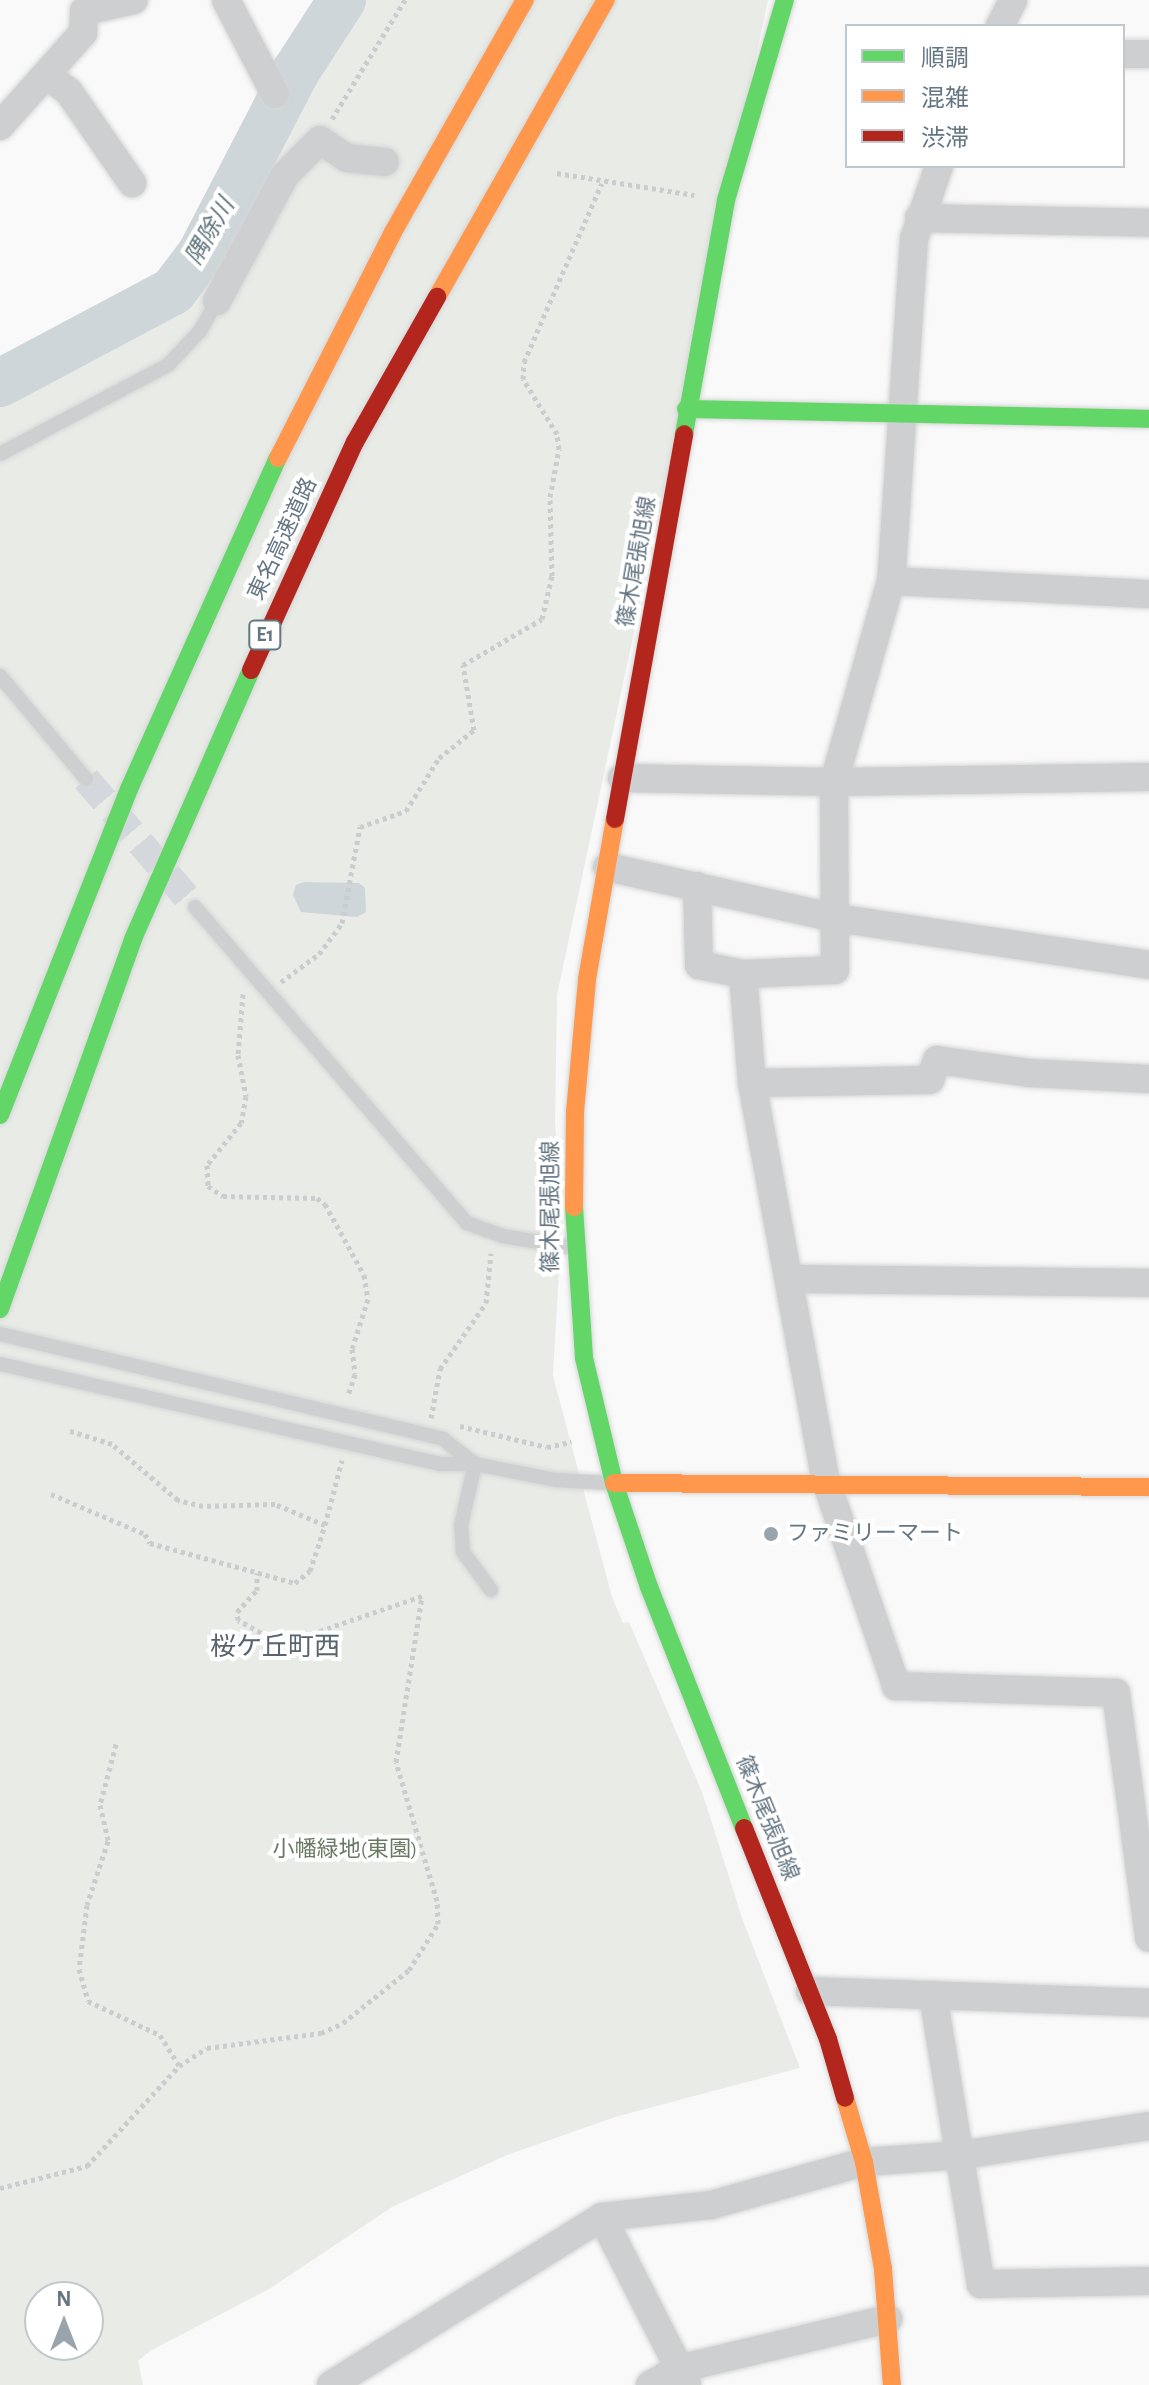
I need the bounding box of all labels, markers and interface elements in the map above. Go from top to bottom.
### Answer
legend [845,24,1125,168]
text: 順調 [921,47,969,71]
text: 混雑 [921,87,969,111]
text: 渋滞 [921,127,969,151]
water label: 隅除川 [181,194,241,270]
street label: 東名高速道路 [243,474,323,604]
street label: 篠木尾張旭線 [613,495,661,629]
road number: E1 [247,619,283,651]
street label: 篠木尾張旭線 [538,1141,564,1273]
place label: ファミリーマート [787,1521,963,1547]
marker: ファミリーマート [762,1525,780,1543]
district label: 桜ケ丘町西 [210,1632,340,1664]
street label: 篠木尾張旭線 [730,1752,804,1884]
park label: 小幡緑地(東園) [272,1837,418,1863]
north arrow [24,2281,104,2361]
text: N [56,2288,72,2310]

